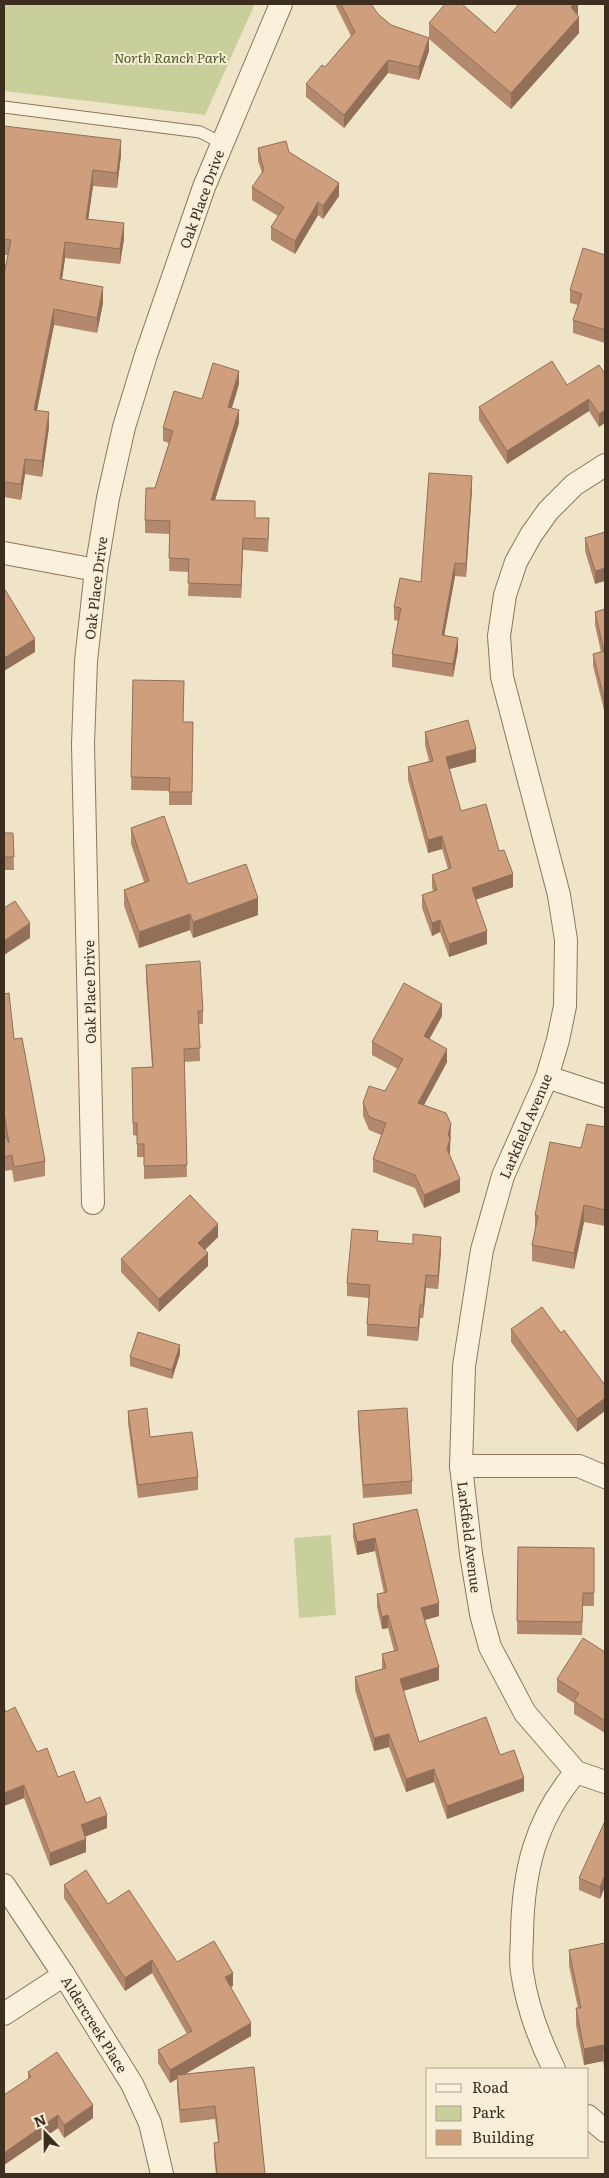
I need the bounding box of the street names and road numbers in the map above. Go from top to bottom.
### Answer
street label: Oak Place Drive [174,147,228,251]
street label: Oak Place Drive [79,535,111,641]
street label: Oak Place Drive [78,940,100,1044]
street label: Larkfield Avenue [494,1070,556,1182]
street label: Larkfield Avenue [453,1480,487,1594]
street label: Aldercreek Place [57,1972,133,2076]

